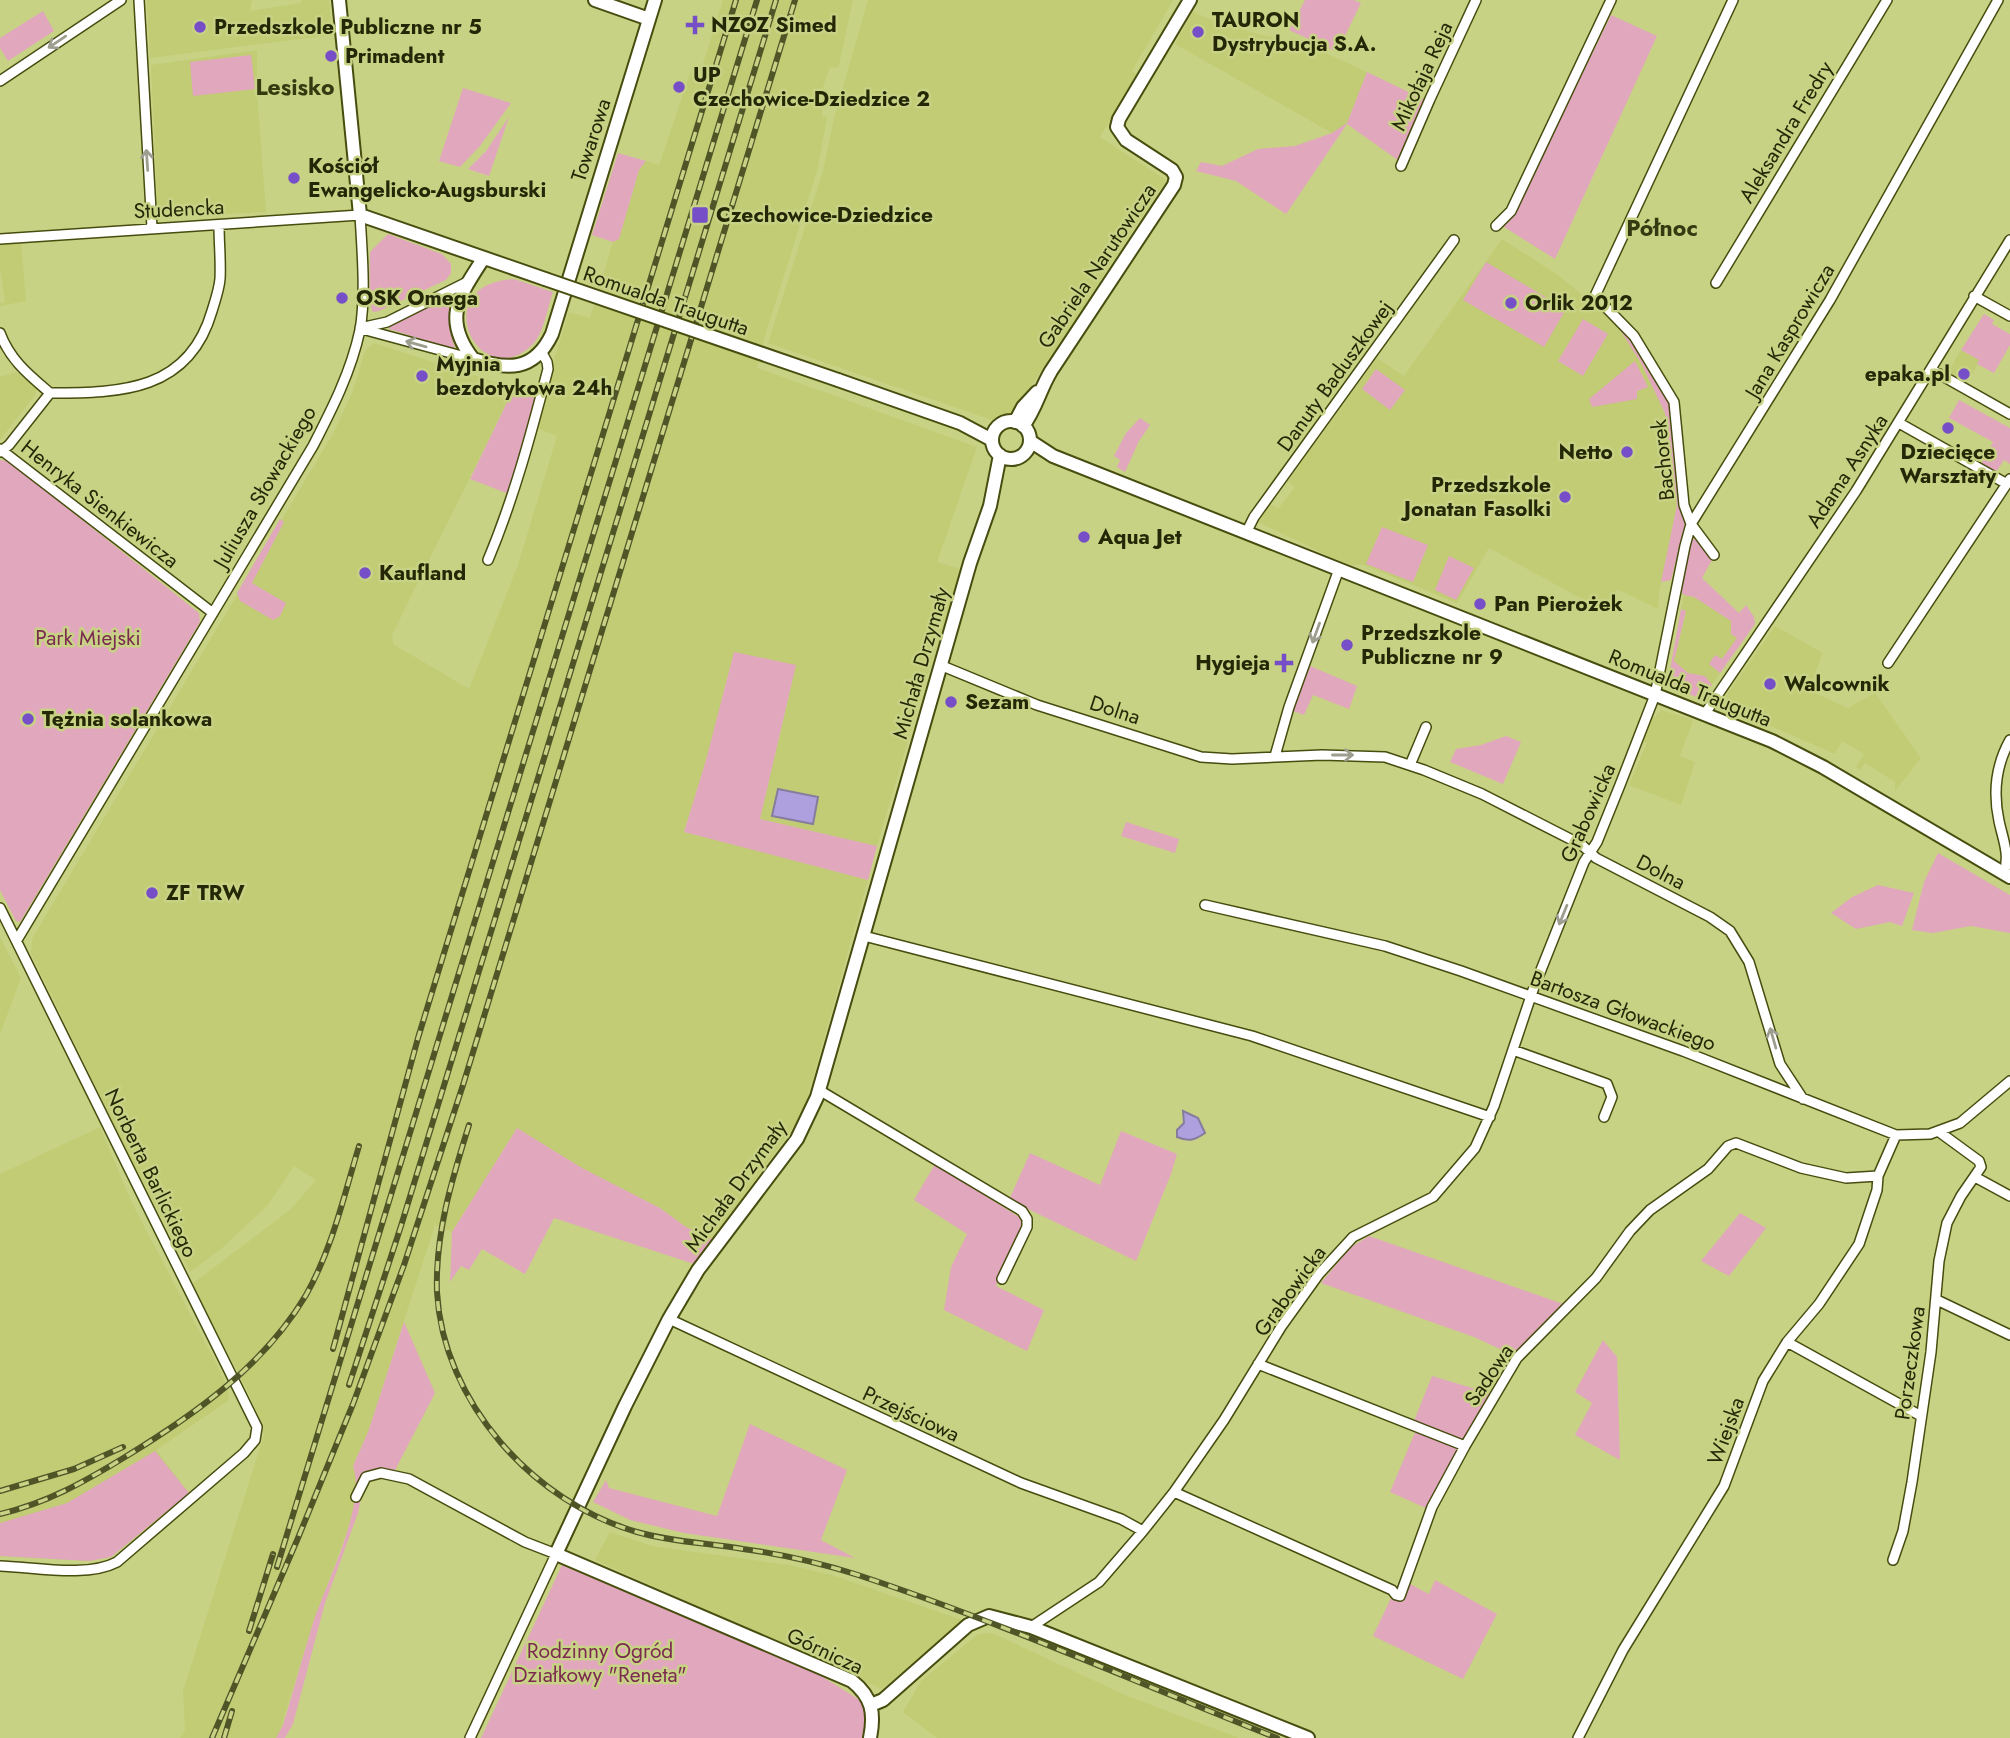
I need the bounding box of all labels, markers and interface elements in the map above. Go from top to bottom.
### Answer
place label: TAURON Dystrybucja S.A. [1212,5,1377,59]
place label: NZOZ Simed [711,10,837,40]
place label: Przedszkole Publiczne nr 5 [214,12,482,42]
marker: NZOZ Simed [685,15,705,35]
street label: Mikołaja Reja [1384,16,1460,136]
marker: Przedszkole Publiczne nr 5 [192,19,208,35]
marker: TAURON Dystrybucja S.A. [1190,24,1206,40]
one-way arrow [48,35,67,49]
place label: Primadent [345,41,445,71]
marker: Primadent [323,48,339,64]
street label: Aleksandra Fredry [1732,55,1841,209]
place label: UP Czechowice-Dziedzice 2 [693,60,930,114]
district label: Lesisko [255,70,335,104]
marker: UP Czechowice-Dziedzice 2 [671,79,687,95]
street label: Towarowa [564,95,618,185]
one-way arrow [141,148,154,171]
place label: Kościół Ewangelicko-Augsburski [308,151,546,205]
marker: Kościół Ewangelicko-Augsburski [286,170,302,186]
street label: Gabriela Narutowicza [1030,177,1164,355]
street label: Studencka [133,192,225,226]
place label: Czechowice-Dziedzice [716,200,933,230]
marker: Czechowice-Dziedzice [690,205,710,225]
district label: Północ [1626,211,1698,245]
street label: Jana Kasprowicza [1736,258,1842,407]
street label: Romualda Traugutta [579,259,753,343]
place label: OSK Omega [356,283,478,313]
place label: Orlik 2012 [1525,288,1633,318]
marker: OSK Omega [334,290,350,306]
street label: Danuty Baduszkowej [1270,294,1400,458]
marker: Orlik 2012 [1503,295,1519,311]
one-way arrow [405,337,428,350]
place label: Myjnia bezdotykowa 24h [436,349,612,403]
place label: epaka.pl [1865,359,1950,389]
marker: epaka.pl [1956,366,1972,382]
marker: Myjnia bezdotykowa 24h [414,368,430,384]
street label: Juliusza Słowackiego [205,400,324,576]
street label: Adama Asnyka [1799,408,1895,534]
street label: Bachorek [1644,417,1682,502]
marker: Dziecięce Warsztaty [1940,420,1956,436]
street label: Henryka Sienkiewicza [15,433,185,575]
place label: Netto [1559,437,1613,467]
place label: Dziecięce Warsztaty [1900,437,1997,491]
marker: Netto [1619,444,1635,460]
place label: Przedszkole Jonatan Fasolki [1400,470,1551,524]
marker: Przedszkole Jonatan Fasolki [1557,489,1573,505]
place label: Aqua Jet [1097,522,1182,552]
marker: Aqua Jet [1076,529,1092,545]
place label: Kaufland [379,558,466,588]
marker: Kaufland [357,565,373,581]
street label: Michała Drzymały [885,583,957,742]
place label: Pan Pierożek [1494,589,1623,619]
marker: Pan Pierożek [1472,596,1488,612]
place label: Przedszkole Publiczne nr 9 [1361,618,1503,672]
one-way arrow [1308,622,1321,644]
park label: Park Miejski [35,623,141,653]
marker: Przedszkole Publiczne nr 9 [1339,637,1355,653]
street label: Romualda Traugutta [1604,642,1776,734]
place label: Hygieja [1195,648,1270,678]
marker: Hygieja [1276,655,1292,671]
place label: Walcownik [1784,669,1890,699]
marker: Walcownik [1762,676,1778,692]
place label: Sezam [965,687,1029,717]
street label: Dolna [1086,688,1144,732]
marker: Sezam [943,694,959,710]
place label: Tężnia solankowa [42,704,212,734]
marker: Tężnia solankowa [20,711,36,727]
one-way arrow [1331,748,1354,762]
street label: Grabowicka [1553,759,1623,867]
street label: Dolna [1631,847,1691,897]
place label: ZF TRW [166,878,245,908]
marker: ZF TRW [144,885,160,901]
one-way arrow [1556,903,1569,925]
street label: Bartosza Głowackiego [1526,963,1720,1059]
one-way arrow [1765,1027,1778,1049]
street label: Norberta Barlickiego [97,1083,205,1263]
street label: Michała Drzymały [678,1113,795,1258]
street label: Grabowicka [1247,1239,1333,1343]
street label: Porzeczkowa [1887,1304,1933,1422]
street label: Sadowa [1457,1338,1521,1412]
street label: Przejściowa [858,1378,964,1450]
street label: Wiejska [1700,1393,1752,1469]
street label: Górnicza [782,1620,868,1682]
park label: Rodzinny Ogród Działkowy "Reneta" [513,1636,687,1690]

